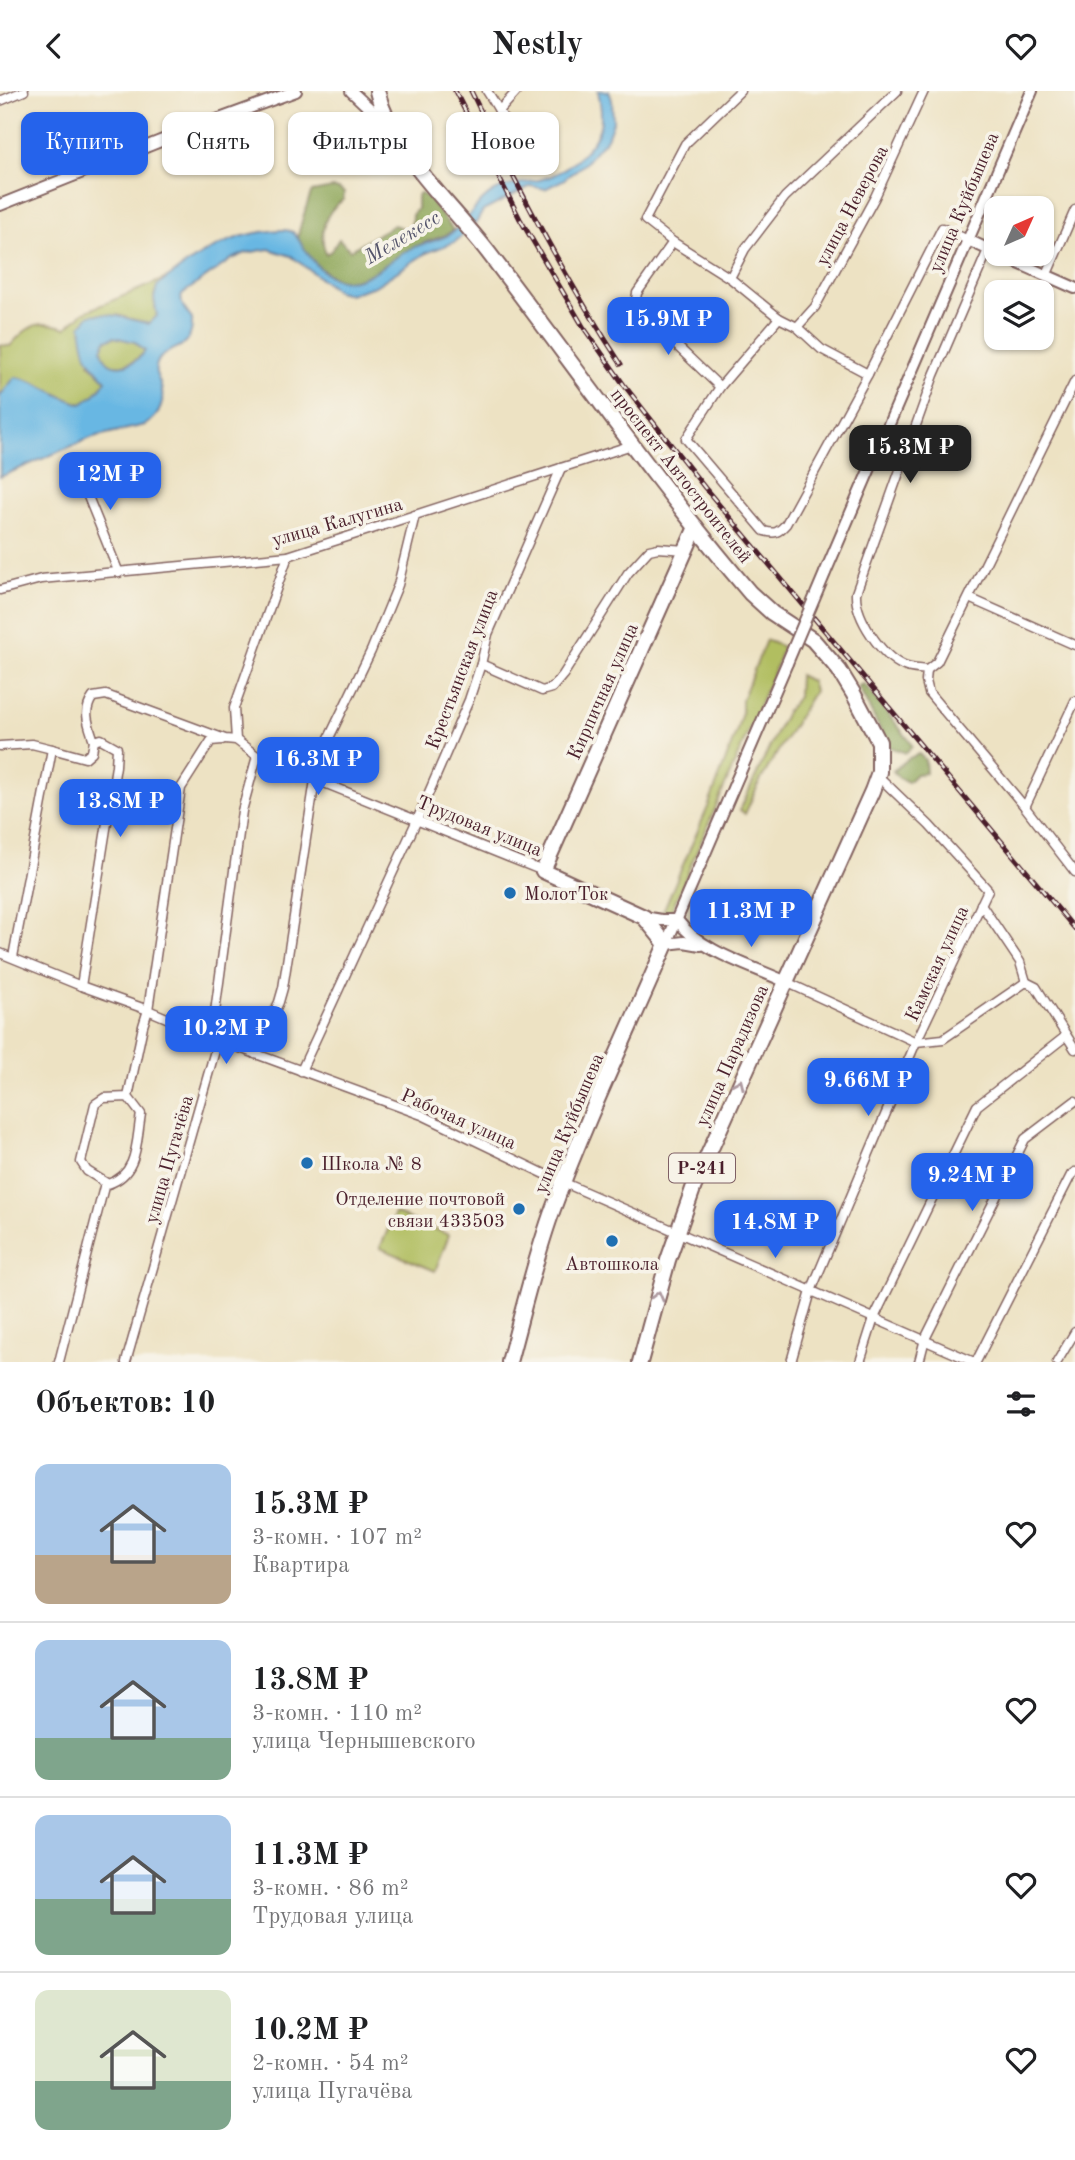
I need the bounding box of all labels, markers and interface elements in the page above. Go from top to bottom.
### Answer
icon: back [35,27,73,65]
icon: heart [1002,27,1040,65]
text: Nestly [492,30,583,62]
chip: Купить [21,112,148,175]
chip: Снять [162,112,274,175]
chip: Фильтры [288,112,432,175]
chip: Новое [446,112,559,175]
street label: улица Куйбышева [927,129,1004,276]
street label: улица Неверова [814,142,893,269]
north arrow [984,196,1054,266]
map controls [984,196,1054,350]
water label: Мелекесс [360,207,445,270]
button: layers [984,280,1054,350]
pin: 15.9M ₽ [603,297,733,357]
text: 15.9M ₽ [623,308,713,331]
street label: проспект Автостроителей [606,386,754,567]
pin: 15.3M ₽ [845,425,975,485]
text: 15.3M ₽ [865,436,955,459]
pin: 12M ₽ [61,453,159,512]
text: 12M ₽ [75,463,145,486]
street label: улица Калугина [270,495,406,551]
street label: Крестьянская улица [424,587,503,753]
street label: Кирпичная улица [566,620,643,763]
pin: 16.3M ₽ [253,737,383,797]
text: 16.3M ₽ [273,748,363,771]
pin: 13.8M ₽ [55,779,185,839]
text: 13.8M ₽ [75,790,165,813]
street label: Трудовая улица [414,794,545,861]
marker: МолотТок [502,885,518,901]
place label: МолотТок [524,886,609,905]
pin: 11.3M ₽ [686,889,816,949]
text: 11.3M ₽ [706,900,796,923]
street label: Камская улица [903,903,974,1025]
street label: улица Парадизова [693,982,773,1130]
pin: 10.2M ₽ [161,1007,291,1066]
text: 10.2M ₽ [181,1017,271,1040]
street label: улица Куйбышева [532,1050,609,1197]
pin: 9.66M ₽ [803,1059,933,1118]
text: 9.66M ₽ [823,1069,913,1092]
one-way arrow [731,1079,745,1091]
street label: Рабочая улица [398,1086,519,1154]
street label: улица Пугачёва [143,1093,198,1226]
road number: Р-241 [669,1153,735,1183]
pin: 9.24M ₽ [907,1153,1037,1213]
marker: Школа № 8 [299,1155,315,1171]
place label: Школа № 8 [321,1156,422,1175]
text: 9.24M ₽ [927,1164,1017,1187]
place label: Отделение почтовой связи 433503 [335,1191,505,1232]
marker: Отделение почтовой связи 433503 [511,1201,527,1217]
pin: 14.8M ₽ [710,1201,840,1260]
text: 14.8M ₽ [730,1211,820,1234]
marker: Автошкола [604,1233,620,1249]
place label: Автошкола [565,1256,660,1275]
one-way arrow [650,1290,664,1302]
icon: filters [1002,1385,1040,1423]
text: Объектов: 10 [35,1389,215,1419]
text: 15.3M ₽ [252,1490,369,1520]
icon: home [91,1492,175,1576]
icon: heart [1002,1515,1040,1553]
text: 3-комн. · 107 m² [252,1526,422,1549]
text: Квартира [252,1554,350,1577]
text: 13.8M ₽ [252,1666,369,1696]
icon: home [91,1668,175,1752]
icon: heart [1002,1691,1040,1729]
text: 3-комн. · 110 m² [252,1702,422,1725]
text: улица Чернышевского [252,1730,476,1753]
text: 11.3M ₽ [252,1841,369,1871]
icon: home [91,1843,175,1927]
icon: heart [1002,1866,1040,1904]
text: 3-комн. · 86 m² [252,1877,409,1900]
text: Трудовая улица [252,1905,413,1928]
text: 10.2M ₽ [252,2016,369,2046]
icon: home [91,2018,175,2102]
icon: heart [1002,2041,1040,2079]
text: 2-комн. · 54 m² [252,2052,409,2075]
text: улица Пугачёва [252,2080,413,2103]

